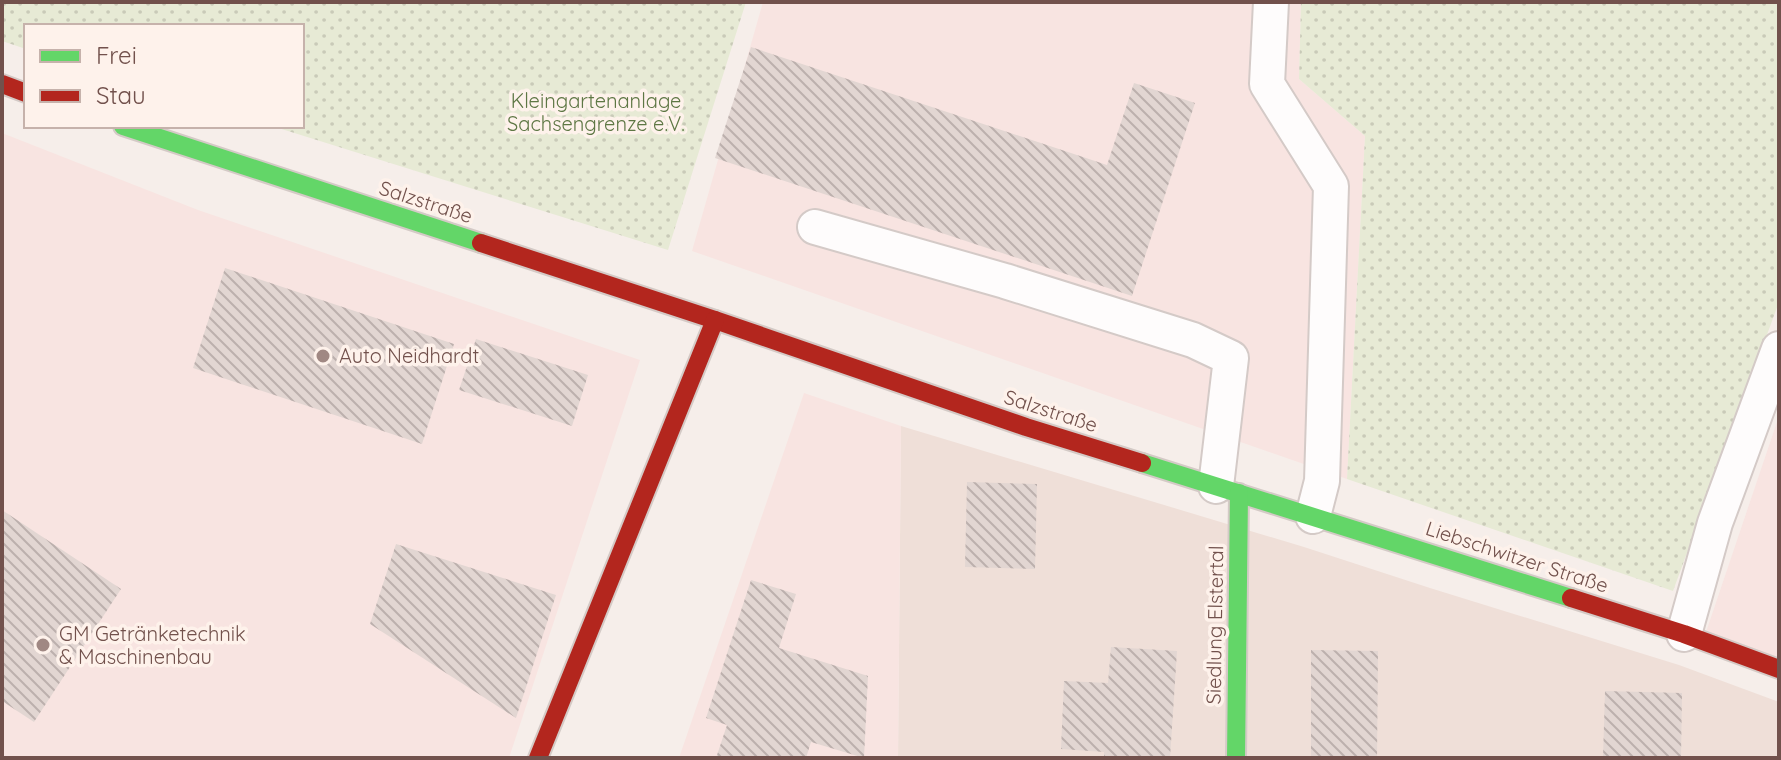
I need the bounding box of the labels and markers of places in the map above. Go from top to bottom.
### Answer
place label: Auto Neidhardt [339,343,479,368]
marker: Auto Neidhardt [314,347,332,365]
place label: GM Getränketechnik & Maschinenbau [59,621,246,669]
marker: GM Getränketechnik & Maschinenbau [34,636,52,654]

